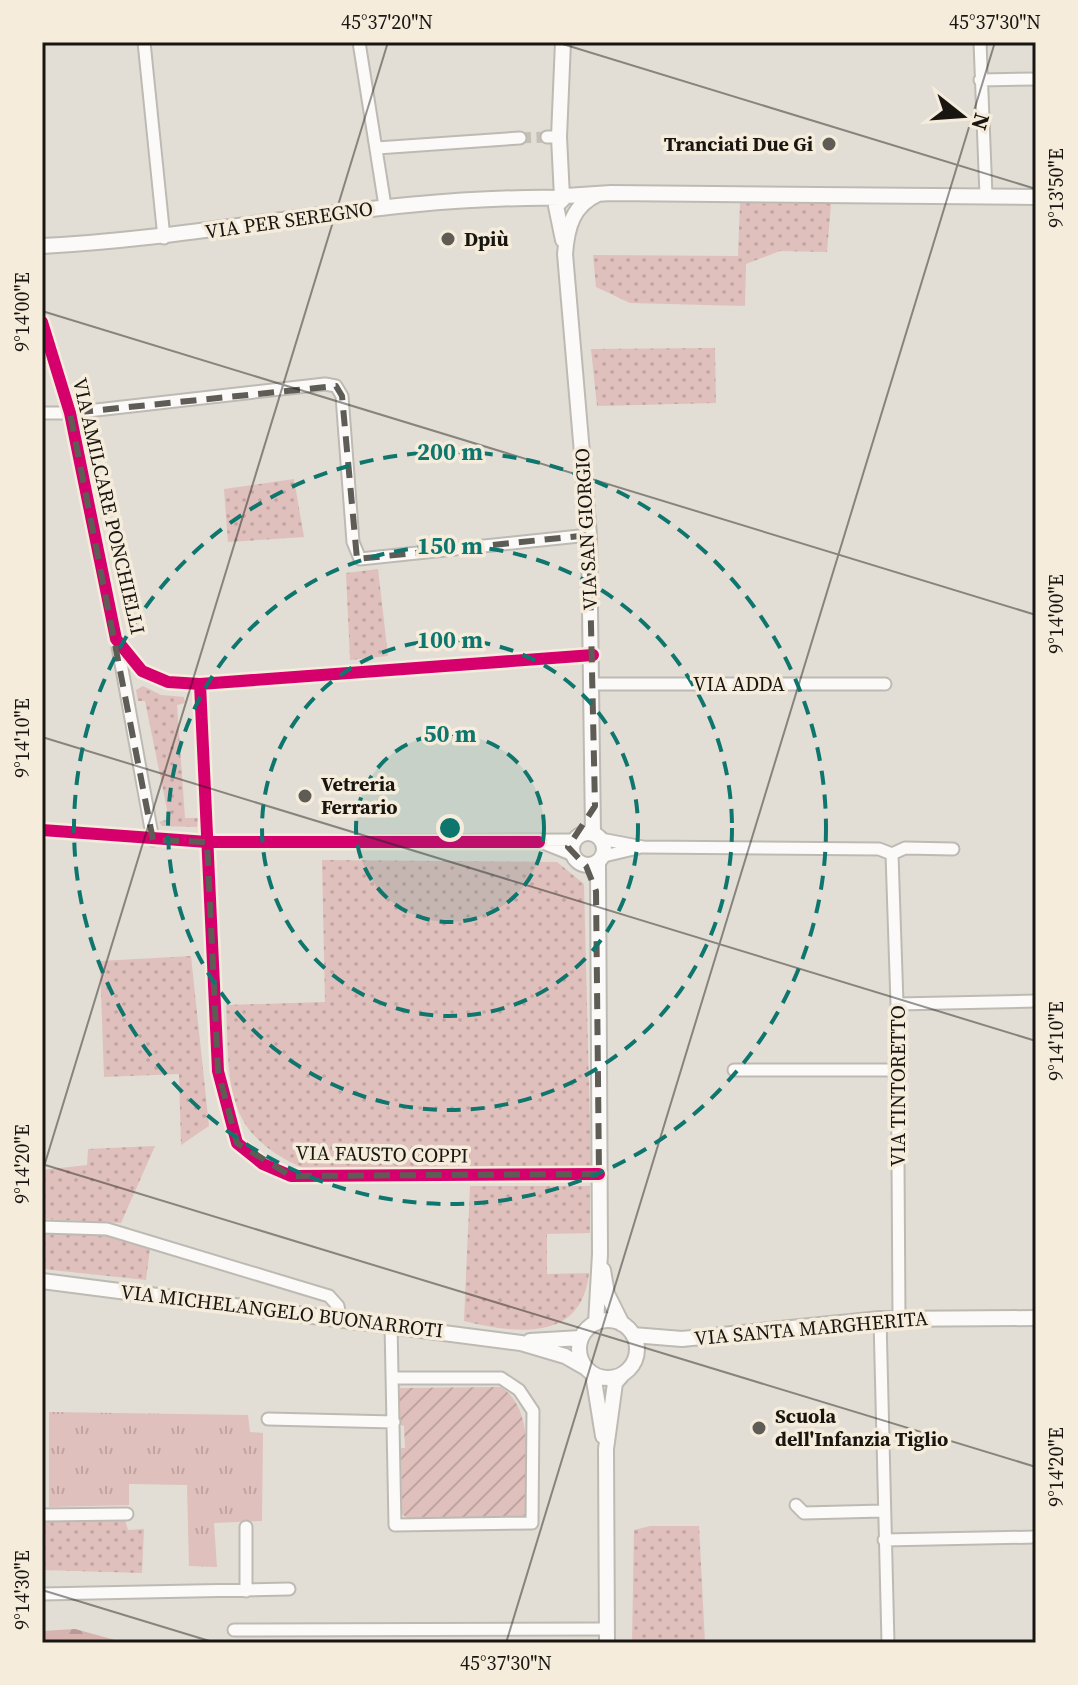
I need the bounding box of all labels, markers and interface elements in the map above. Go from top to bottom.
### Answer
text: 45°37'20"N [341,8,433,36]
text: 45°37'30"N [949,8,1041,36]
north arrow [922,76,1002,156]
text: N [964,110,998,134]
place label: Tranciati Due Gi [664,130,813,158]
marker: Tranciati Due Gi [820,135,838,153]
text: 9°13'50"E [1042,148,1070,228]
street label: VIA PER SEREGNO [203,194,375,246]
place label: Dpiù [464,225,509,253]
marker: Dpiù [439,230,457,248]
text: 9°14'00"E [8,272,36,352]
street label: VIA AMILCARE PONCHIELLI [66,375,152,637]
text: 200 m [417,435,483,468]
street label: VIA SAN GIORGIO [568,447,604,611]
text: 150 m [417,529,483,562]
text: 9°14'00"E [1042,574,1070,654]
text: 100 m [417,623,483,656]
street label: VIA ADDA [693,670,786,698]
text: 9°14'10"E [8,698,36,778]
text: 50 m [424,717,477,750]
place label: Vetreria Ferrario [321,770,398,821]
marker: Vetreria Ferrario [296,787,314,805]
centre of rings [436,814,464,842]
text: 9°14'10"E [1042,1001,1070,1081]
street label: VIA TINTORETTO [884,1005,912,1167]
text: 9°14'20"E [8,1124,36,1204]
street label: VIA FAUSTO COPPI [295,1138,469,1170]
street label: VIA MICHELANGELO BUONARROTI [119,1277,445,1345]
street label: VIA SANTA MARGHERITA [693,1304,930,1352]
place label: Scuola dell'Infanzia Tiglio [775,1402,948,1453]
marker: Scuola dell'Infanzia Tiglio [750,1419,768,1437]
text: 9°14'20"E [1042,1427,1070,1507]
text: 9°14'30"E [8,1550,36,1630]
text: 45°37'30"N [460,1649,552,1677]

